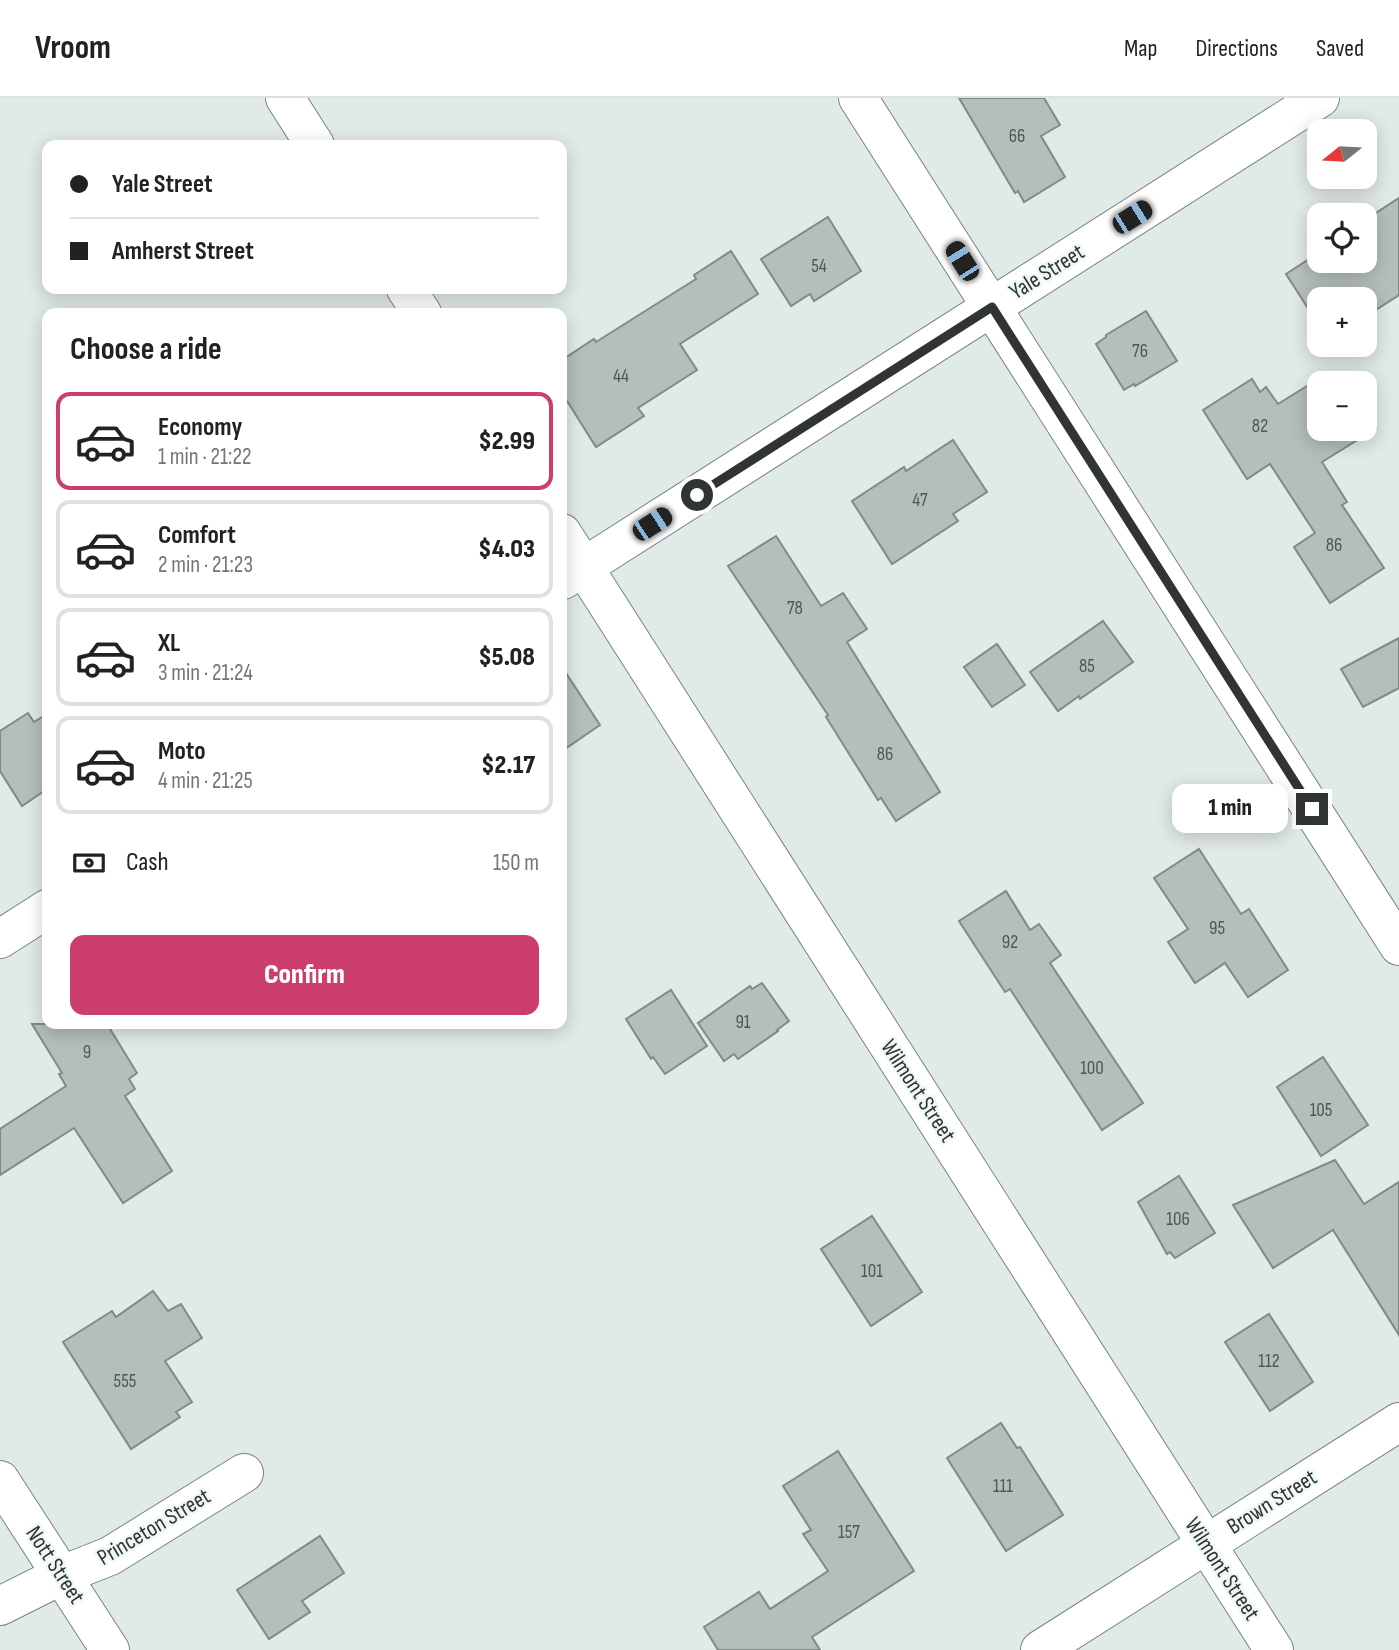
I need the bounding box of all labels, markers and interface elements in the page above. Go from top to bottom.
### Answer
text: Vroom [35,28,111,68]
text: Map [1124,34,1157,63]
text: Directions [1195,34,1278,63]
text: Saved [1316,34,1364,63]
north arrow [1307,119,1377,189]
map controls [1307,119,1377,441]
house number: 66 [1009,125,1025,148]
text: Yale Street [112,169,213,200]
car [1109,197,1156,237]
button: locate [1307,203,1377,273]
text: Amherst Street [112,236,254,267]
car [942,238,983,284]
street label: Yale Street [1004,238,1090,306]
house number: 54 [811,255,827,278]
button: + [1307,287,1377,357]
text: Choose a ride [70,330,222,369]
house number: 76 [1132,340,1148,363]
house number: 44 [613,365,629,388]
button: − [1307,371,1377,441]
icon: car [74,410,137,473]
text: Economy [158,412,242,443]
house number: 82 [1252,415,1268,438]
text: $2.99 [478,426,535,457]
text: 1 min · 21:22 [158,443,251,471]
route start [681,479,713,511]
house number: 47 [912,489,928,512]
car [629,504,676,544]
icon: car [74,518,137,581]
text: Comfort [158,520,236,551]
text: $4.03 [478,534,535,565]
house number: 86 [1326,534,1342,557]
text: 2 min · 21:23 [158,551,253,579]
house number: 78 [787,597,803,620]
icon: car [74,626,137,689]
text: XL [158,628,180,659]
text: $5.08 [478,642,535,673]
house number: 85 [1079,655,1095,678]
text: 3 min · 21:24 [158,659,253,687]
icon: car [74,734,137,797]
text: Moto [158,736,206,767]
house number: 86 [877,743,893,766]
text: $2.17 [481,750,535,781]
text: 4 min · 21:25 [158,767,253,795]
callout: 1 min [1172,784,1288,834]
route end [1296,793,1328,825]
text: 1 min [1208,794,1252,822]
icon: cash [70,844,108,882]
text: Cash [126,847,169,878]
text: 150 m [493,849,539,877]
house number: 95 [1209,917,1225,940]
house number: 92 [1002,931,1018,954]
button: Confirm [70,935,539,1015]
house number: 91 [735,1011,751,1034]
street label: Wilmont Street [874,1034,962,1148]
house number: 9 [83,1041,91,1064]
house number: 100 [1080,1057,1104,1080]
house number: 105 [1310,1099,1332,1122]
house number: 106 [1166,1208,1190,1231]
house number: 101 [861,1260,883,1283]
house number: 112 [1258,1350,1280,1373]
house number: 555 [114,1370,136,1393]
street label: Brown Street [1222,1463,1322,1541]
house number: 111 [993,1475,1013,1498]
street label: Princeton Street [92,1482,216,1572]
street label: Wilmont Street [1178,1512,1266,1626]
street label: Nott Street [19,1521,91,1609]
house number: 157 [838,1521,860,1544]

